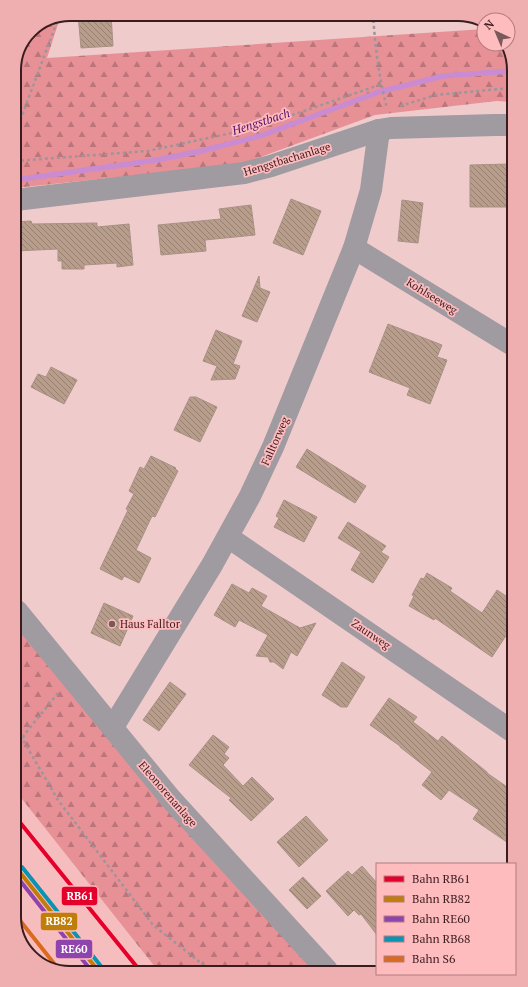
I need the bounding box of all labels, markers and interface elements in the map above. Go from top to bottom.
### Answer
north arrow [476,12,516,52]
text: N [481,16,497,33]
water label: Hengstbach [229,105,292,138]
street label: Hengstbachanlage [242,139,333,179]
street label: Kohlseeweg [404,275,460,317]
street label: Falltorweg [258,414,292,468]
street label: Zaunweg [349,616,393,652]
place label: Haus Falltor [120,617,181,631]
marker: Haus Falltor [107,619,117,629]
street label: Eleonorenanlage [136,758,201,830]
legend [376,863,516,975]
text: Bahn RB61 [412,871,470,886]
line badge: RB61 [61,886,98,906]
text: RB61 [66,889,94,903]
text: Bahn RB82 [412,891,470,906]
text: Bahn RE60 [412,911,470,926]
line badge: RB82 [40,912,78,931]
text: RB82 [45,914,73,928]
text: Bahn RB68 [412,931,470,946]
line badge: RE60 [55,939,93,959]
text: RE60 [61,942,87,956]
text: Bahn S6 [412,951,456,966]

